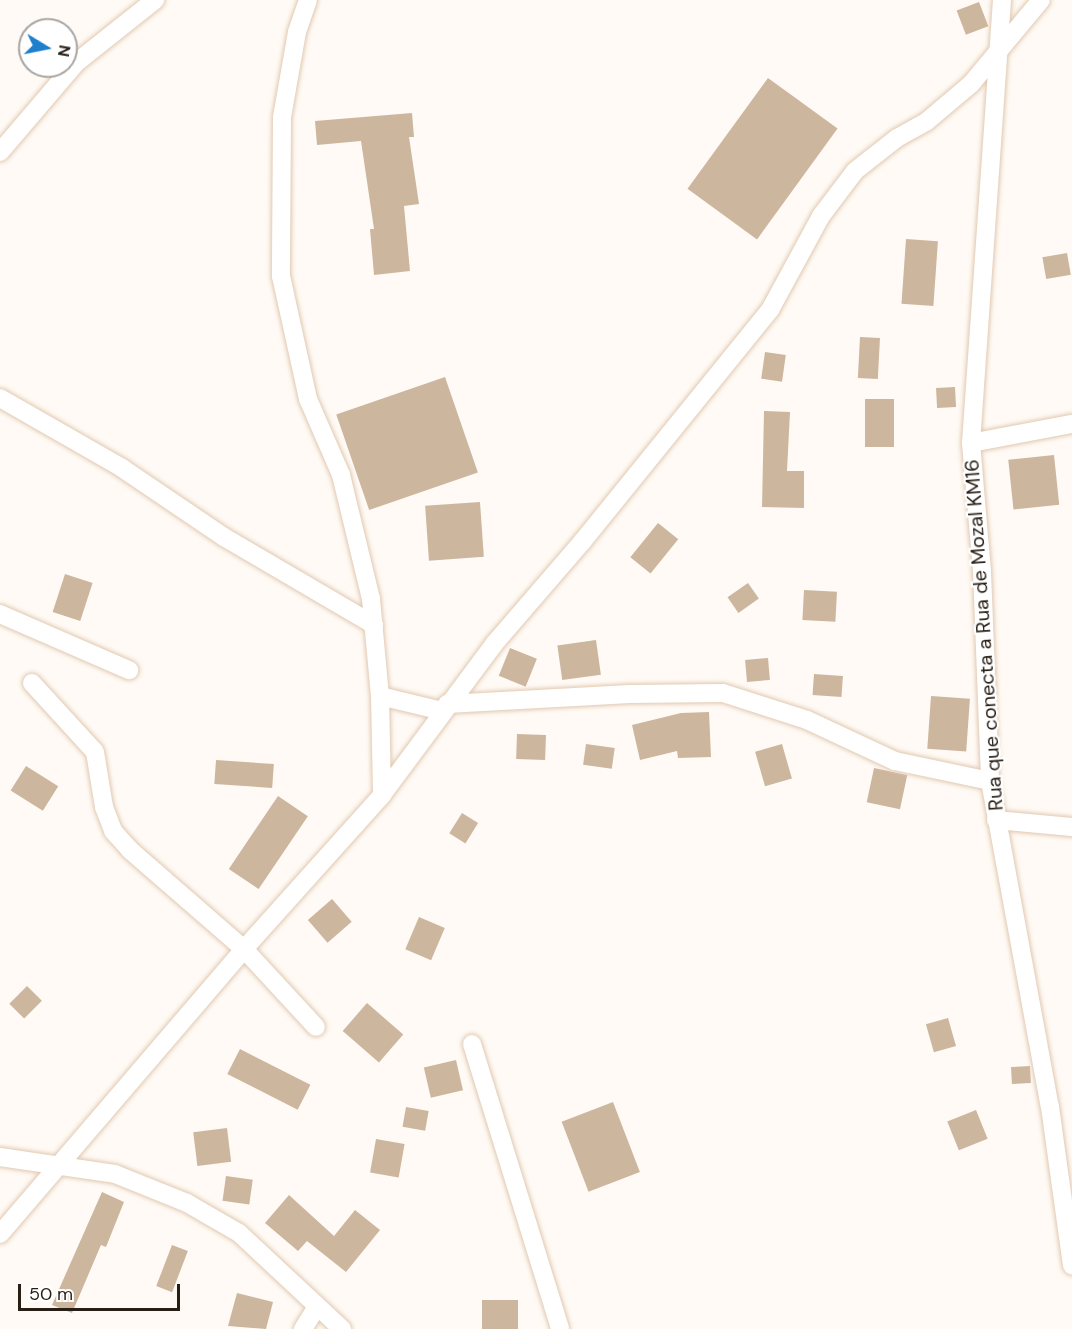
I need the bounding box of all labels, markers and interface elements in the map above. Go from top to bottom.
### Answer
north arrow [18,18,78,78]
text: N [53,43,76,58]
street label: Rua que conecta a Rua de Mozal KM16 [960,458,1008,812]
scale bar [21,1272,183,1310]
text: 50 m [29,1282,73,1306]

